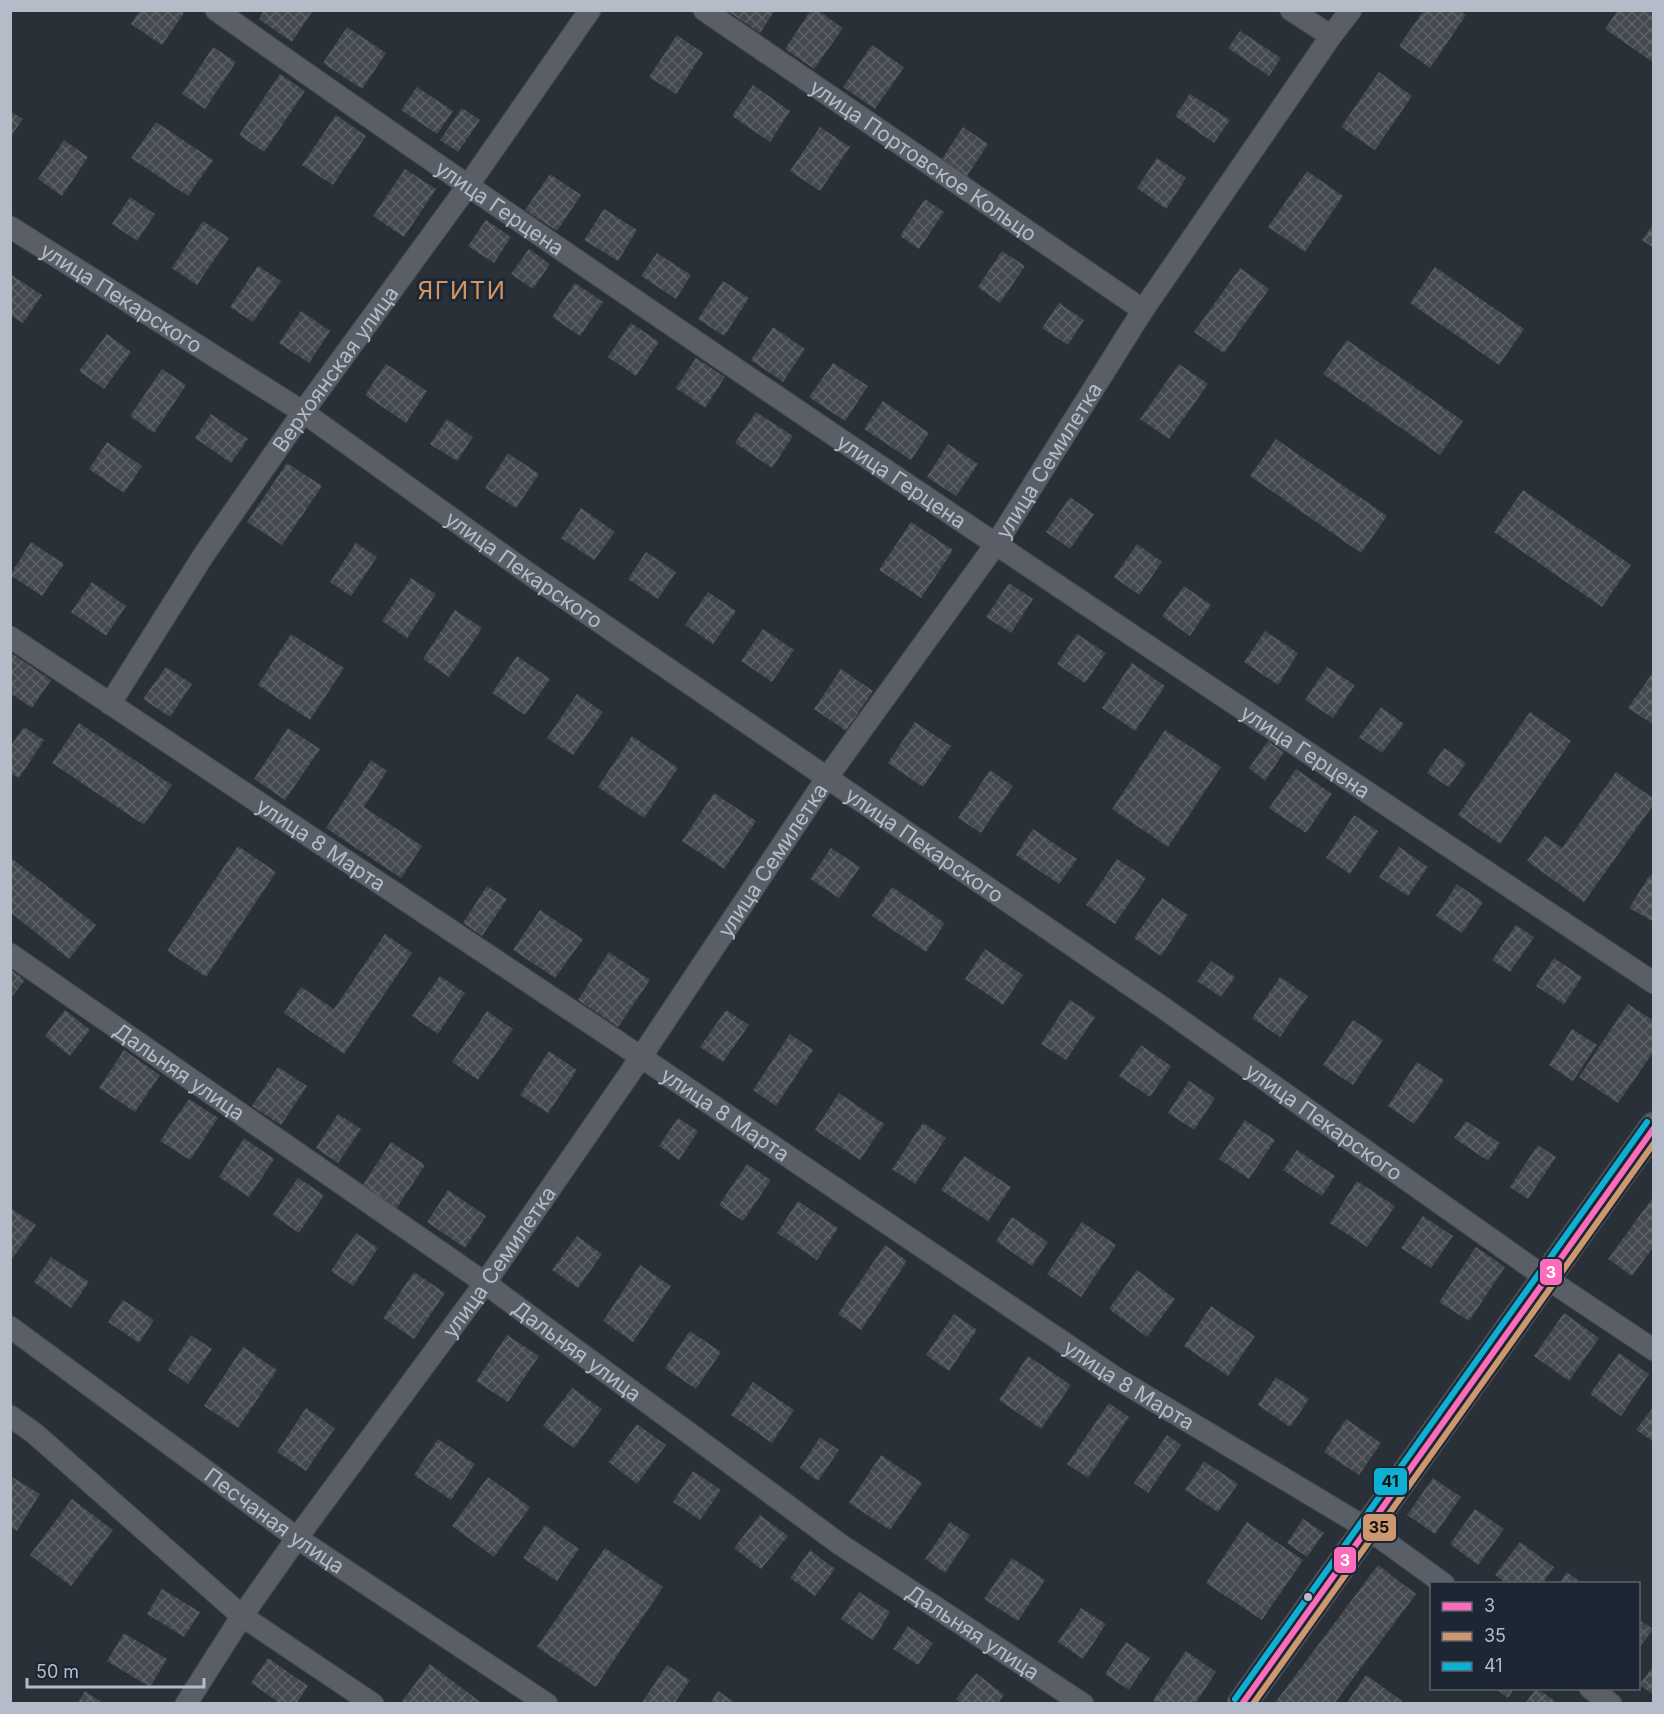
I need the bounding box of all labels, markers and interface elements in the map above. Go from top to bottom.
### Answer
street label: улица Портовское Кольцо [805,74,1042,246]
street label: улица Герцена [431,155,569,260]
street label: улица Пекарского [36,237,207,358]
district label: ЯГИТИ [418,276,506,305]
street label: Верхоянская улица [267,281,403,456]
street label: улица Семилетка [990,378,1107,543]
street label: улица Герцена [833,429,971,533]
street label: улица Пекарского [441,506,608,633]
street label: улица Герцена [1236,699,1375,803]
street label: улица Семилетка [712,778,832,941]
street label: улица Пекарского [841,782,1009,908]
street label: улица 8 Марта [252,792,391,896]
street label: Дальняя улица [109,1017,250,1125]
street label: улица Пекарского [1241,1057,1408,1185]
street label: улица 8 Марта [656,1062,795,1166]
street label: улица Семилетка [437,1181,561,1342]
line badge: 3 [1539,1258,1563,1286]
text: 3 [1546,1262,1556,1282]
street label: Дальняя улица [507,1295,646,1406]
street label: улица 8 Марта [1059,1334,1199,1435]
street label: Песчаная улица [200,1462,349,1579]
line badge: 41 [1373,1467,1408,1496]
text: 41 [1381,1471,1399,1491]
line badge: 35 [1362,1513,1397,1542]
text: 35 [1369,1517,1389,1537]
line badge: 3 [1333,1546,1357,1574]
text: 3 [1340,1550,1350,1570]
street label: Дальняя улица [902,1579,1044,1685]
legend [1430,1582,1640,1690]
unlabelled marker [1302,1591,1314,1603]
text: 3 [1484,1595,1495,1616]
text: 35 [1484,1625,1506,1646]
scale bar [27,1651,204,1689]
text: 41 [1484,1655,1503,1676]
text: 50 m [36,1661,79,1682]

